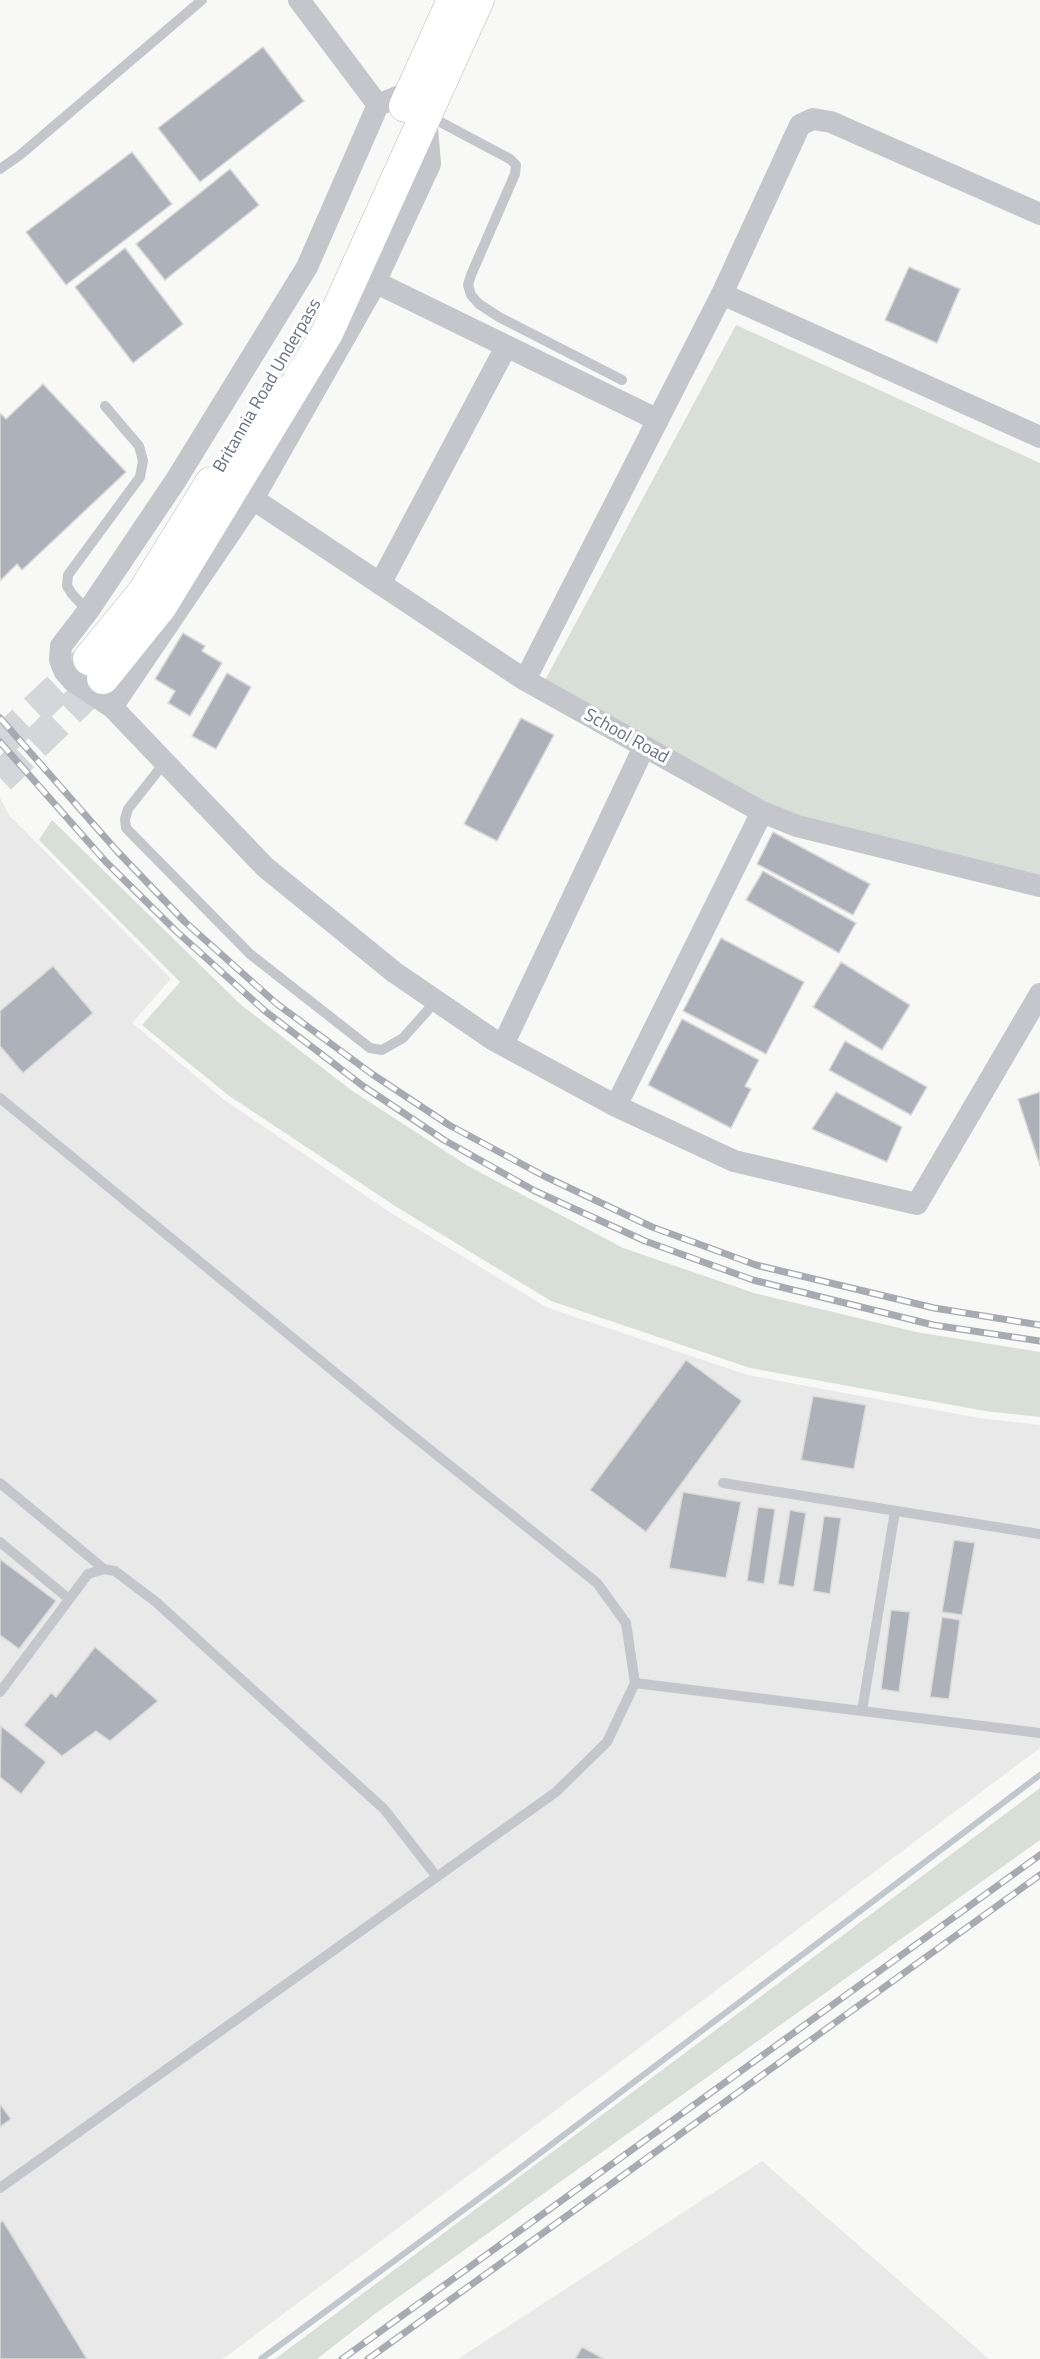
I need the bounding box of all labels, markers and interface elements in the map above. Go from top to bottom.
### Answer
street label: Britannia Road Underpass [209,295,327,477]
street label: School Road [580,705,672,769]

